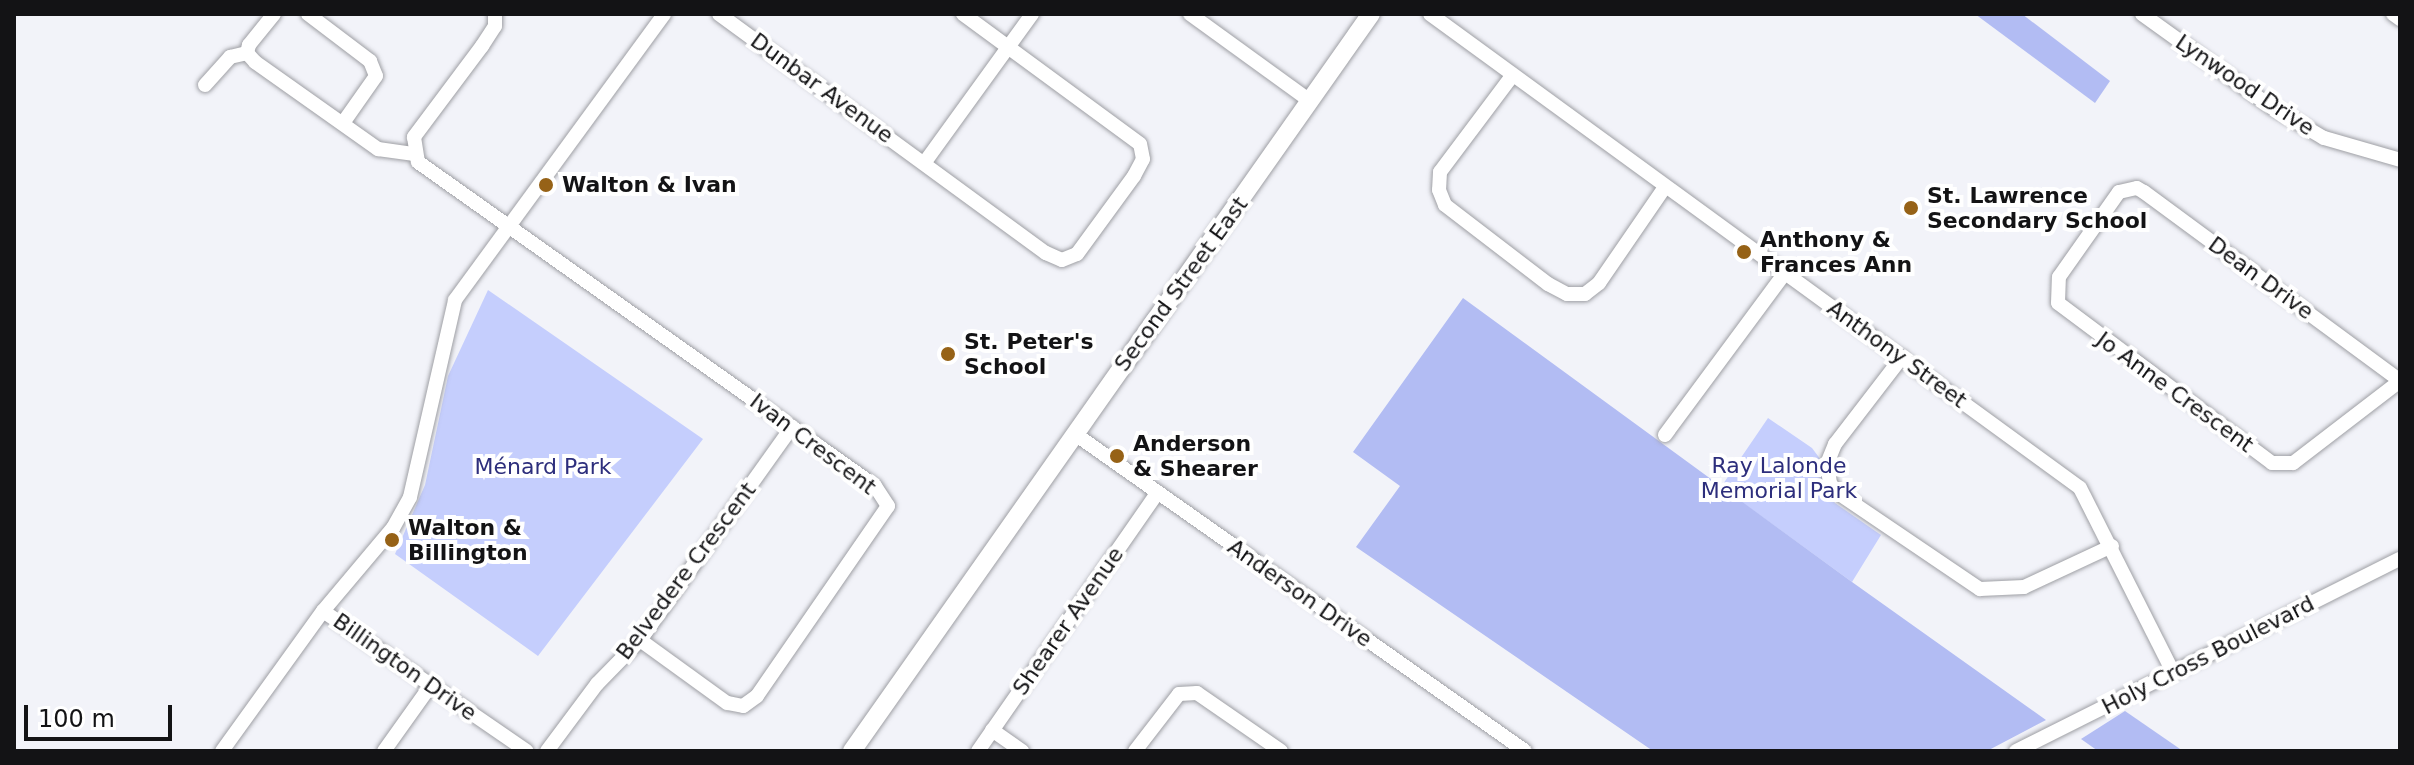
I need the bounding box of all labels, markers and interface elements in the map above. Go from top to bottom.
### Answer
street label: Dunbar Avenue [745,27,899,149]
street label: Lynwood Drive [2171,29,2319,141]
place label: Walton & Ivan [562,172,737,198]
marker: Walton & Ivan [537,176,555,194]
place label: St. Lawrence Secondary School [1927,182,2147,234]
street label: Second Street East [1109,192,1253,376]
marker: St. Lawrence Secondary School [1902,199,1920,217]
place label: Anthony & Frances Ann [1760,226,1912,278]
street label: Dean Drive [2203,231,2319,325]
marker: Anthony & Frances Ann [1735,243,1753,261]
street label: Anthony Street [1822,295,1972,413]
street label: Jo Anne Crescent [2091,326,2259,458]
place label: St. Peter's School [964,328,1094,380]
marker: St. Peter's School [939,345,957,363]
street label: Ivan Crescent [745,388,881,500]
place label: Anderson & Shearer [1133,430,1258,482]
marker: Anderson & Shearer [1108,447,1126,465]
park label: Ray Lalonde Memorial Park [1701,452,1857,504]
park label: Ménard Park [474,454,612,480]
street label: Belvedere Crescent [611,477,761,665]
place label: Walton & Billington [408,514,528,566]
marker: Walton & Billington [383,531,401,549]
street label: Anderson Drive [1223,533,1377,653]
street label: Shearer Avenue [1007,542,1129,700]
street label: Holy Cross Boulevard [2097,590,2319,720]
street label: Billington Drive [328,608,482,726]
scale bar [28,689,176,739]
text: 100 m [38,705,115,733]

